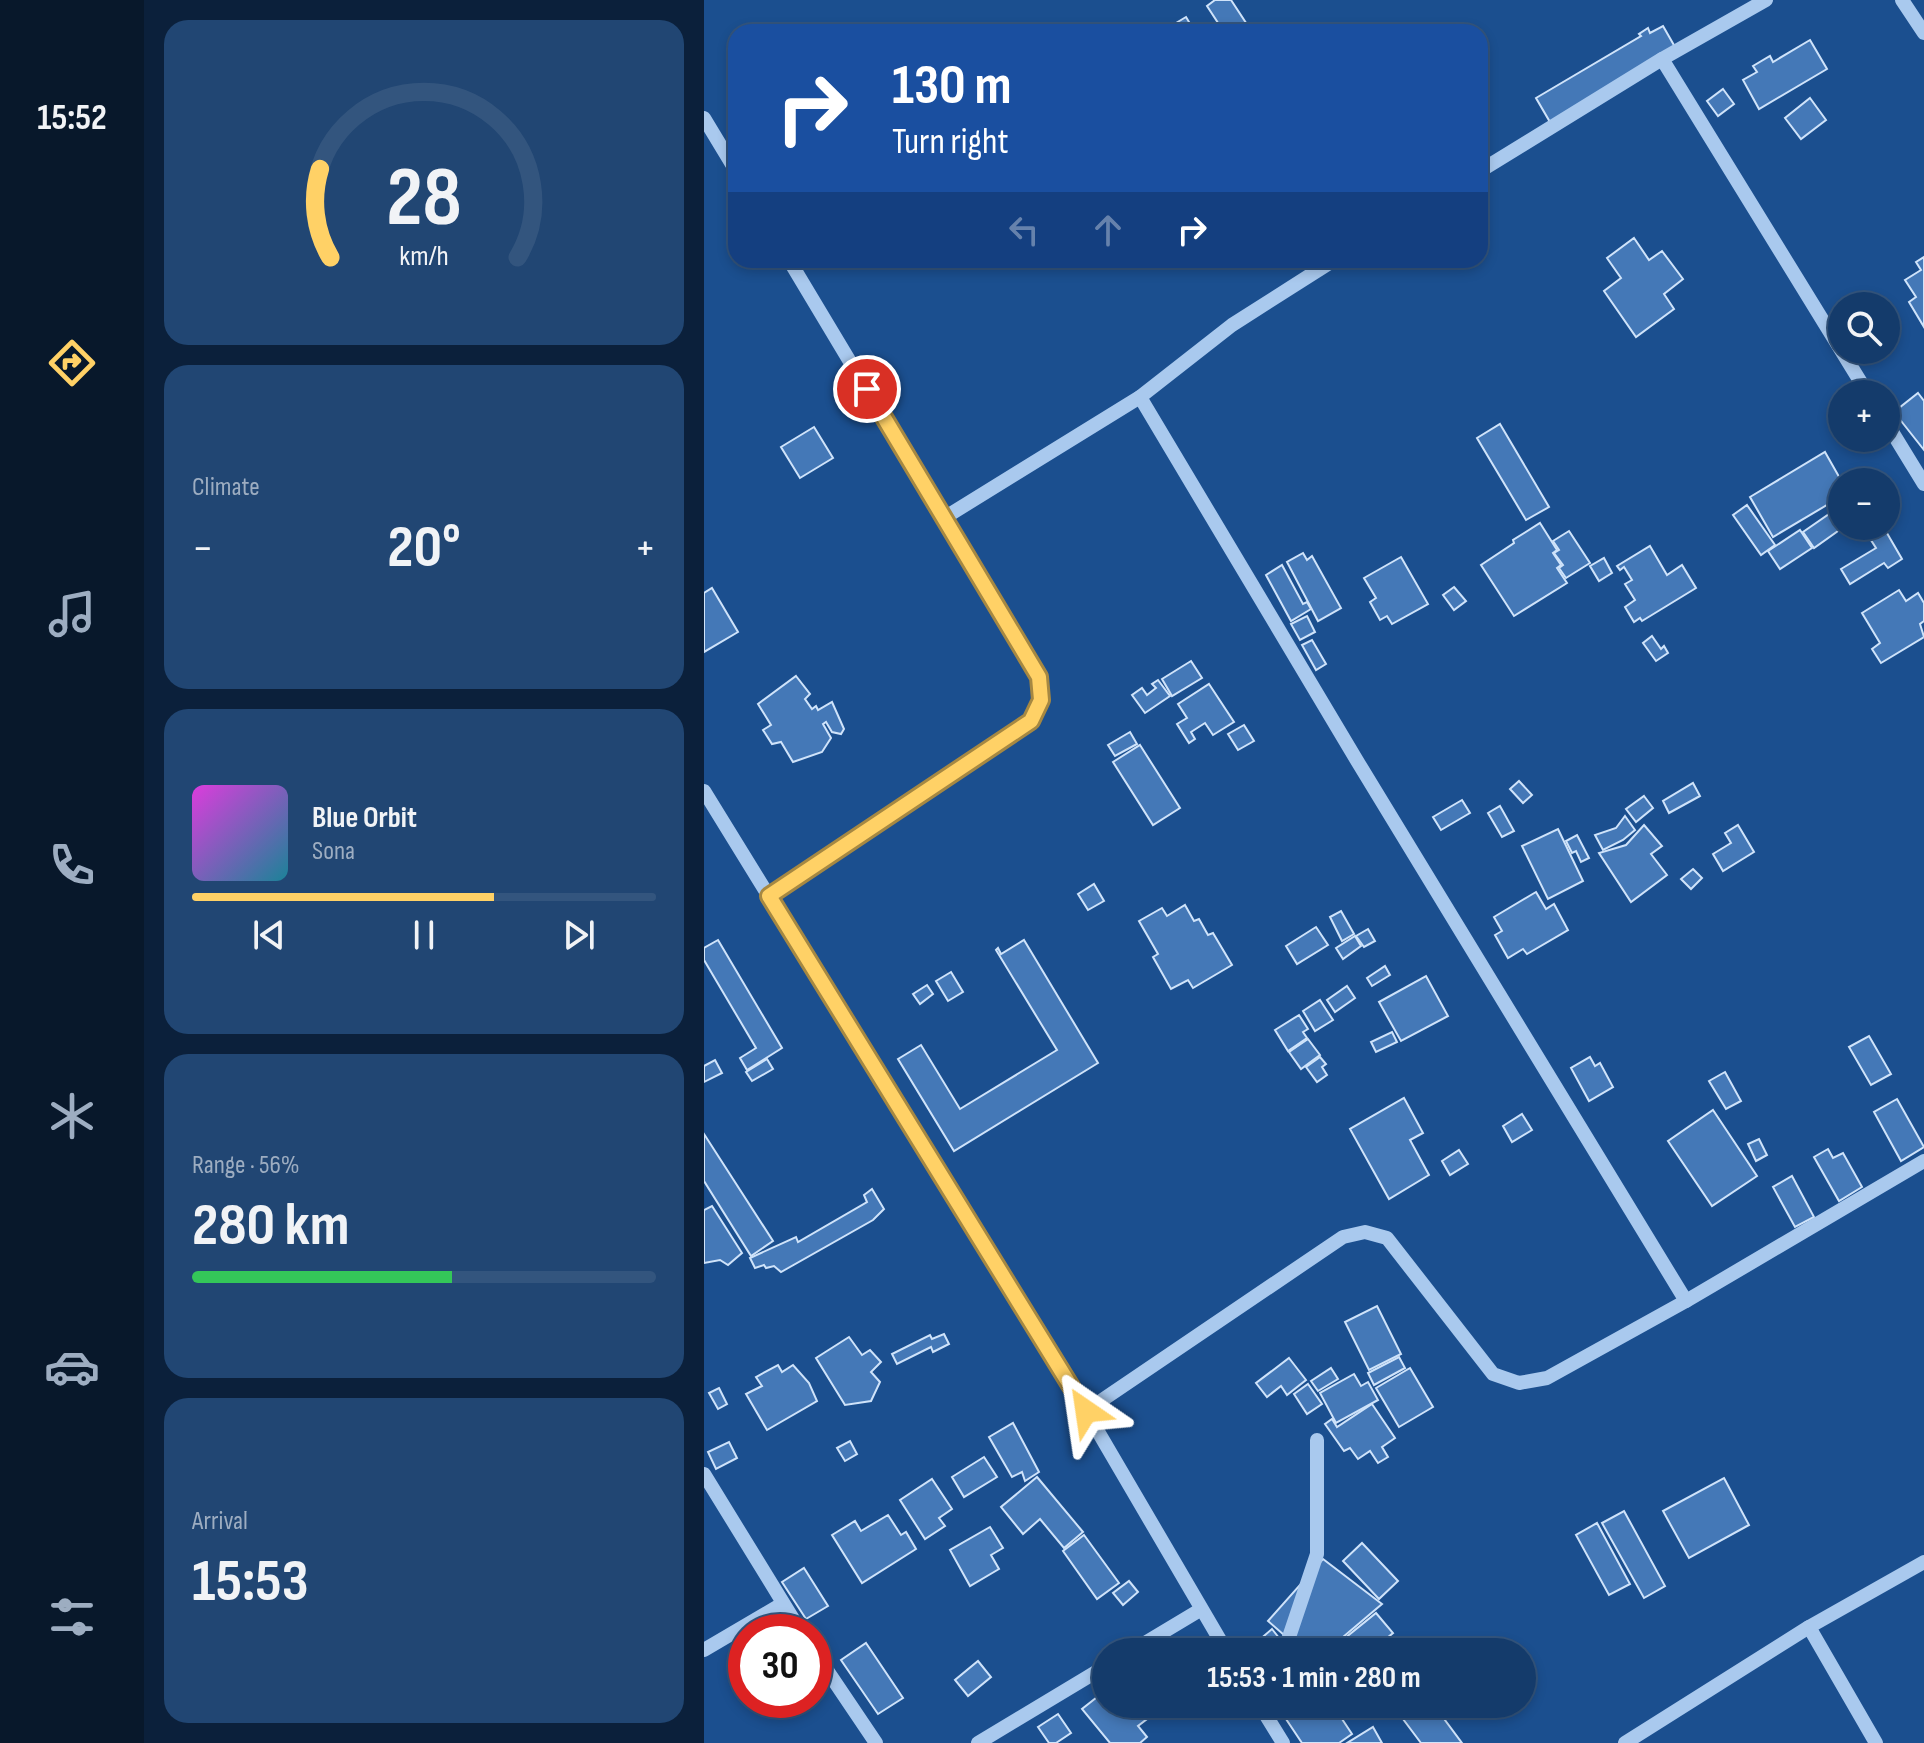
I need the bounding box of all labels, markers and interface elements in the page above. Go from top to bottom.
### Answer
text: 130 m [892,53,1012,120]
icon: right [760,56,864,160]
text: 15:52 [37,97,107,140]
text: Turn right [892,121,1009,164]
text: 28 [386,149,462,249]
icon: left [1002,208,1046,252]
icon: ahead [1086,208,1130,252]
icon: right [1170,208,1214,252]
text: km/h [399,239,449,274]
map controls [1828,292,1900,540]
button: search [1828,292,1900,364]
icon: directions [44,335,100,391]
pin [833,355,901,423]
icon: arrive [845,367,889,411]
button: + [1828,380,1900,452]
button: − [1828,468,1900,540]
text: Climate [192,472,260,503]
text: 20° [387,512,461,584]
text: − [192,522,214,575]
text: + [634,522,656,575]
icon: music [44,586,100,642]
text: Blue Orbit [312,800,417,836]
text: Sona [312,836,355,867]
icon: phone [44,837,100,893]
icon: previous [247,913,291,957]
icon: pause [402,913,446,957]
icon: next [557,913,601,957]
icon: climate [44,1088,100,1144]
text: Range · 56% [192,1150,300,1181]
text: 280 km [192,1190,350,1262]
icon: car [44,1339,100,1395]
position arrow [1044,1369,1128,1453]
text: Arrival [192,1506,248,1537]
text: 15:53 [192,1546,309,1618]
icon: filters [44,1589,100,1645]
speed limit sign: 30 [728,1614,832,1718]
text: 15:53 · 1 min · 280 m [1207,1660,1421,1696]

